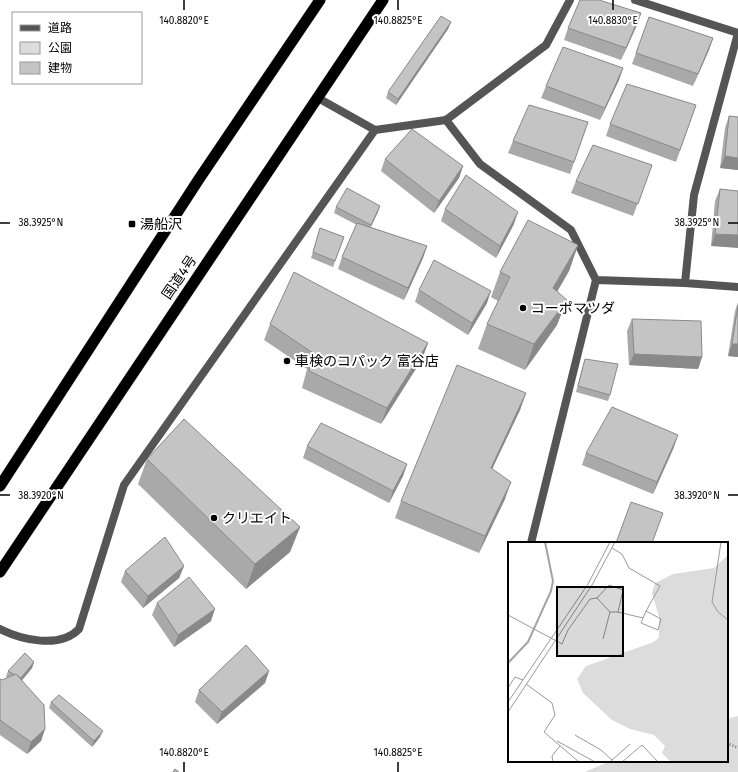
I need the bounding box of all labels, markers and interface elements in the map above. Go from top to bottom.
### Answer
legend [12,12,142,84]
text: 140.8820°E [159,15,209,27]
text: 140.8825°E [374,15,423,27]
text: 140.8830°E [588,15,638,27]
text: 道路 [48,21,72,35]
text: 公園 [48,41,72,55]
text: 建物 [48,61,72,75]
place label: 湯船沢 [140,216,182,233]
text: 38.3925°N [19,217,63,229]
text: 38.3925°N [675,217,719,229]
marker: 湯船沢 [127,219,137,229]
street label: 国道4号 [159,252,200,303]
place label: コーポマツダ [531,300,615,317]
marker: コーポマツダ [518,303,528,313]
place label: 車検のコパック 富谷店 [295,353,439,370]
marker: 車検のコパック 富谷店 [282,356,292,366]
text: 38.3920°N [18,490,64,502]
text: 38.3920°N [674,490,720,502]
place label: クリエイト [222,510,292,527]
marker: クリエイト [209,513,219,523]
inset map [508,542,728,762]
text: 140.8820°E [159,747,209,759]
text: 140.8825°E [374,747,423,759]

